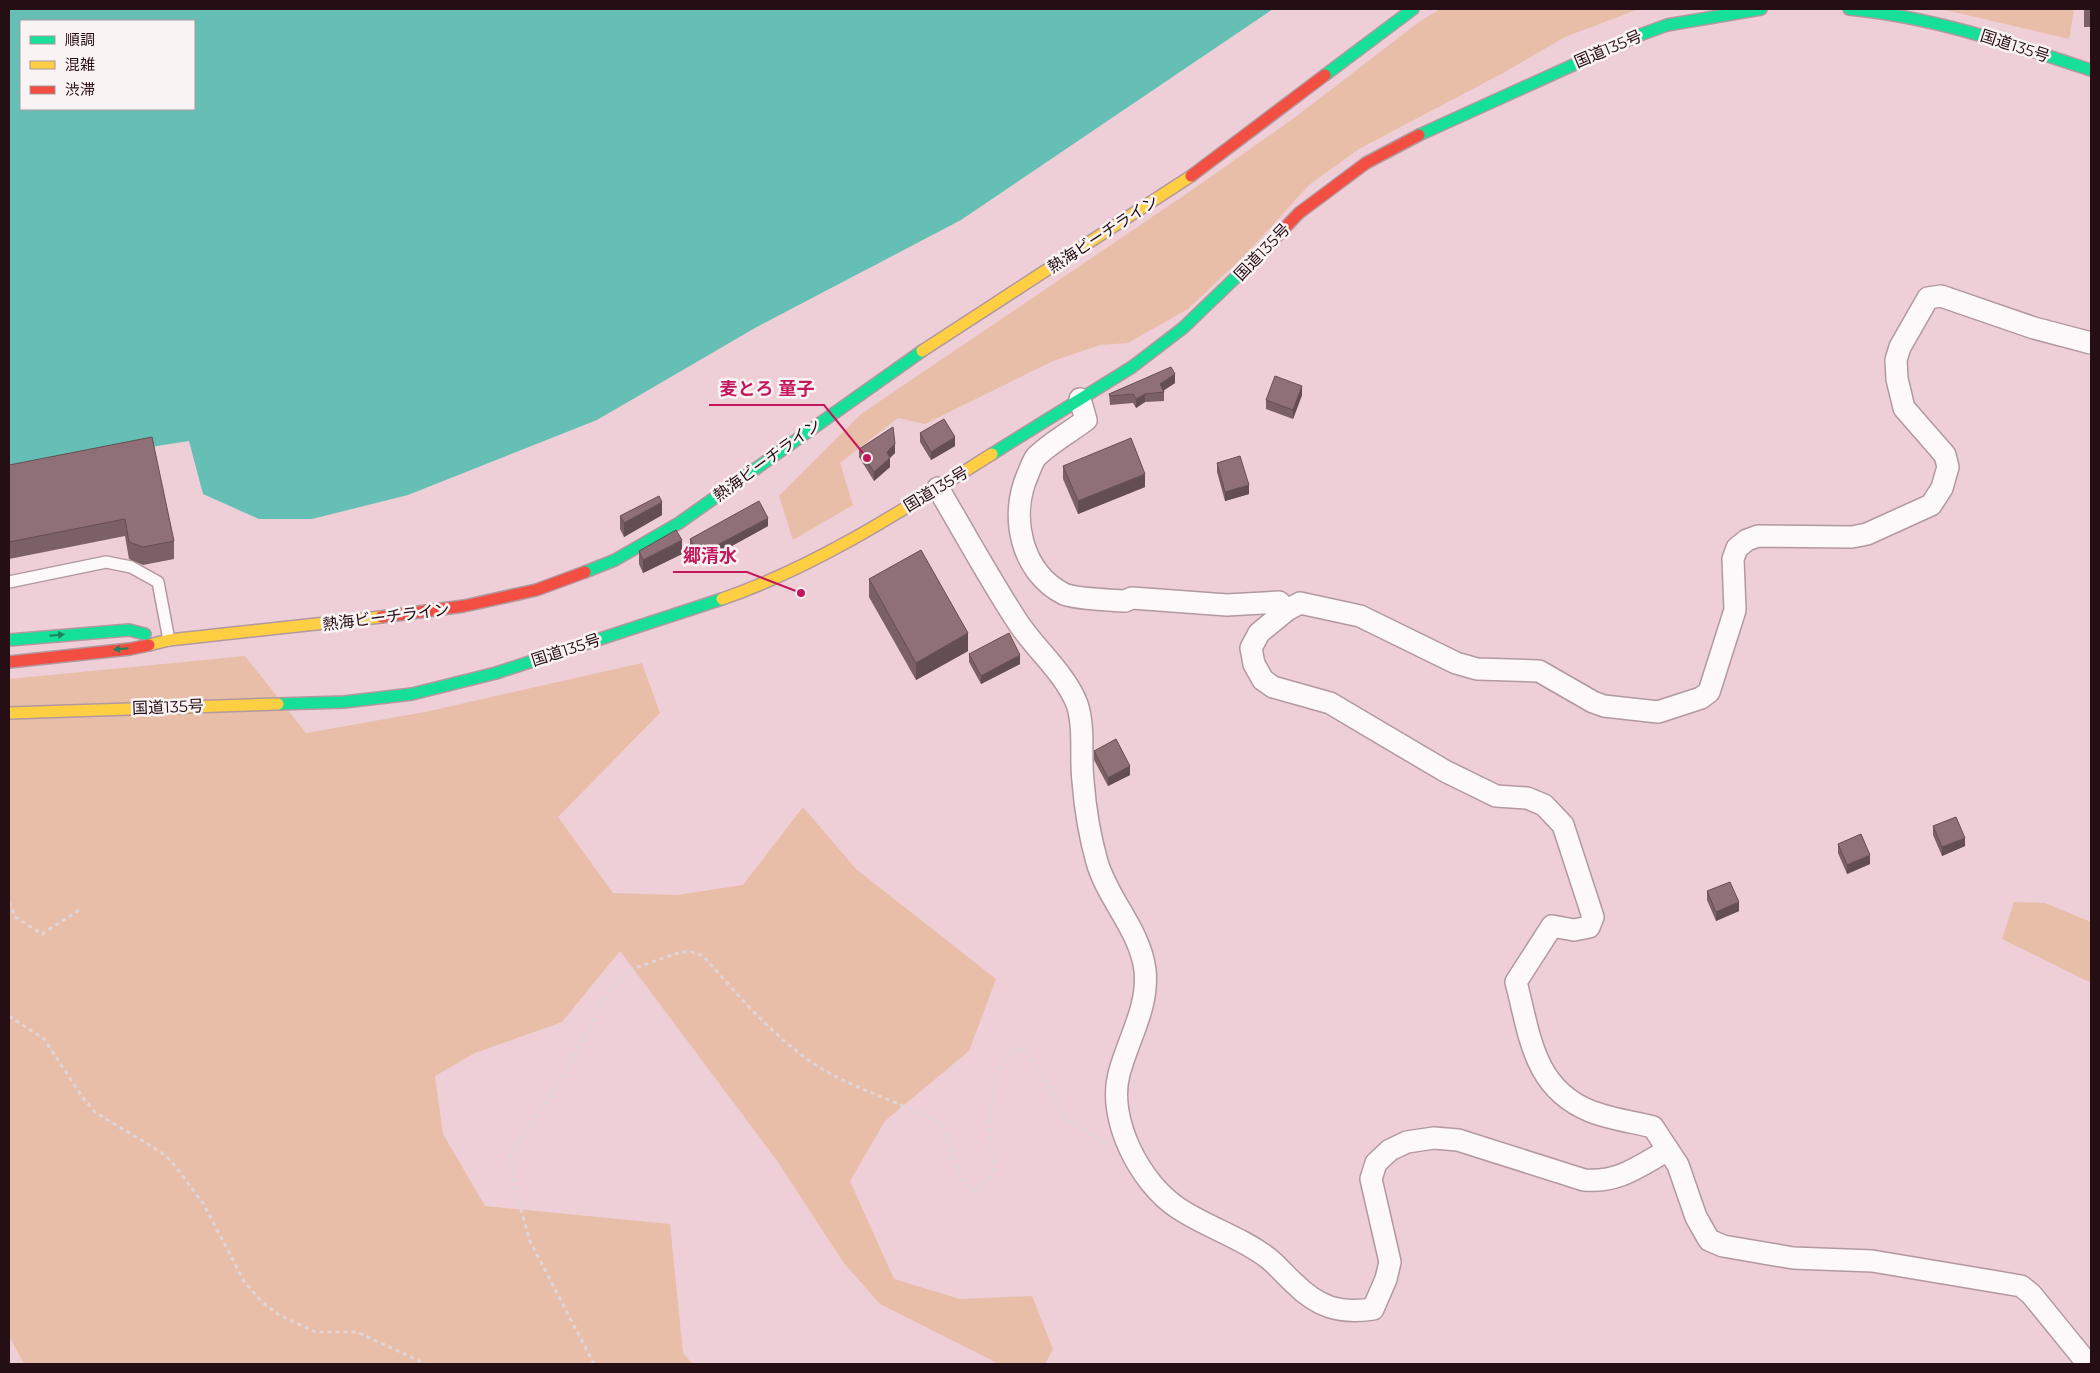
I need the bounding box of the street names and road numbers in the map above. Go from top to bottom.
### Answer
street label: 国道135号 [1571,26,1645,72]
street label: 国道135号 [1978,26,2052,66]
street label: 熱海ビーチライン [1044,191,1162,277]
street label: 国道135号 [1230,220,1294,284]
street label: 熱海ビーチライン [710,415,824,505]
street label: 国道135号 [900,462,972,516]
street label: 熱海ビーチライン [321,600,451,634]
street label: 国道135号 [529,630,603,670]
street label: 国道135号 [132,696,204,718]

